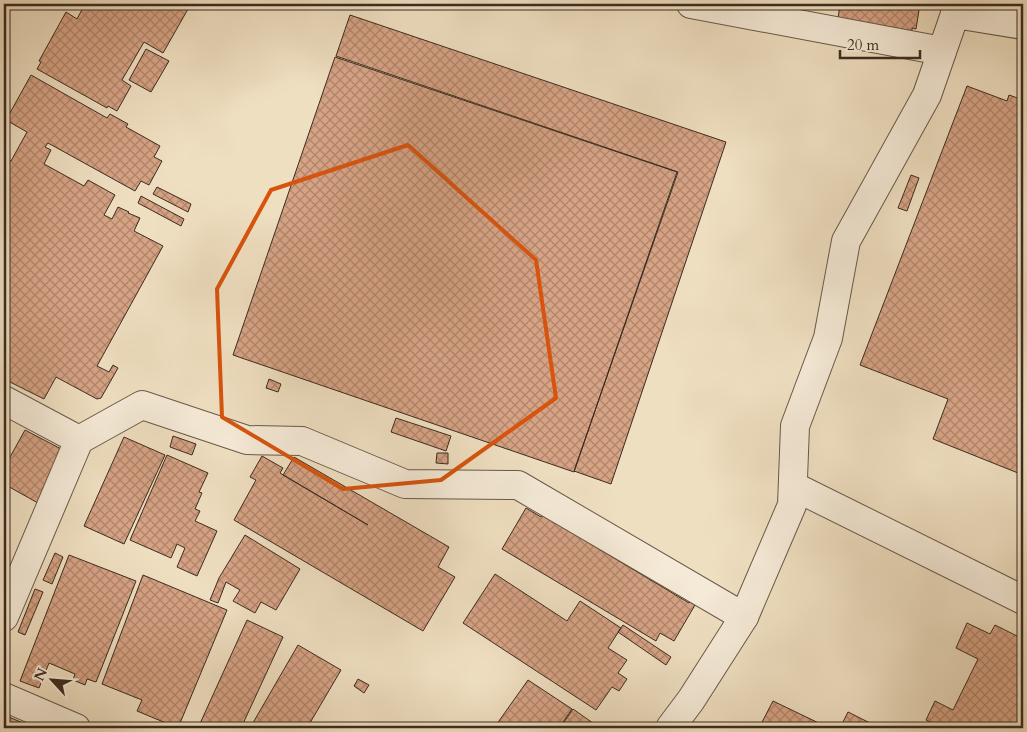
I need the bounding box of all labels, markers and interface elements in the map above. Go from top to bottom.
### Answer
scale bar [840,28,920,60]
text: 20 m [847,35,879,55]
north arrow [28,654,78,704]
text: N [30,665,52,684]

